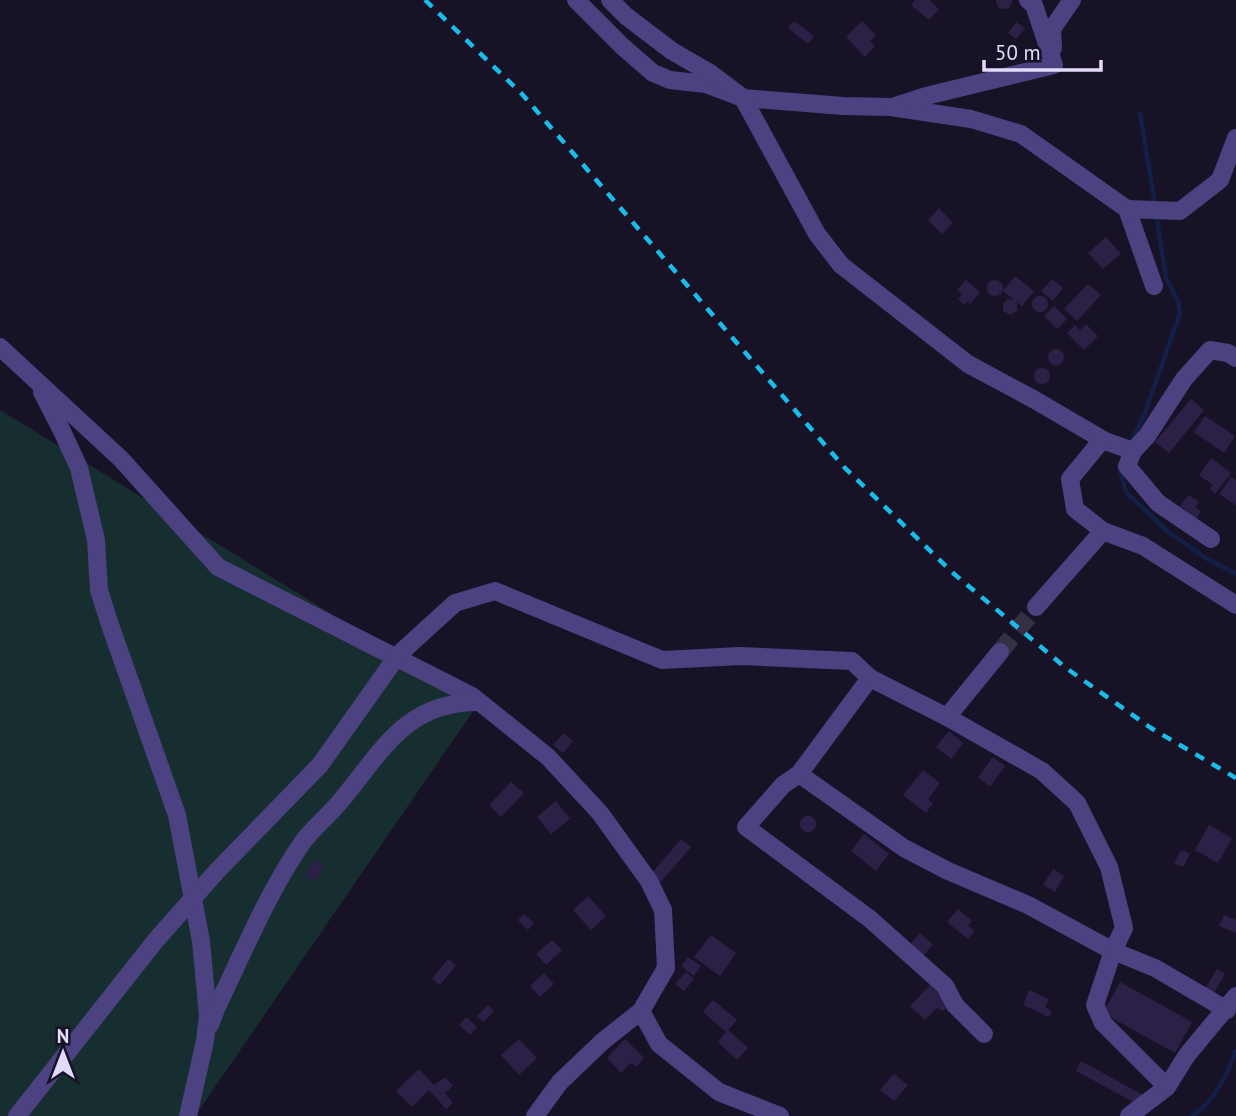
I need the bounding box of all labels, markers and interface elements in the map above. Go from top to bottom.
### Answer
scale bar [984,28,1101,72]
text: 50 m [995,39,1041,66]
north arrow [28,1018,98,1088]
text: N [57,1024,69,1048]

